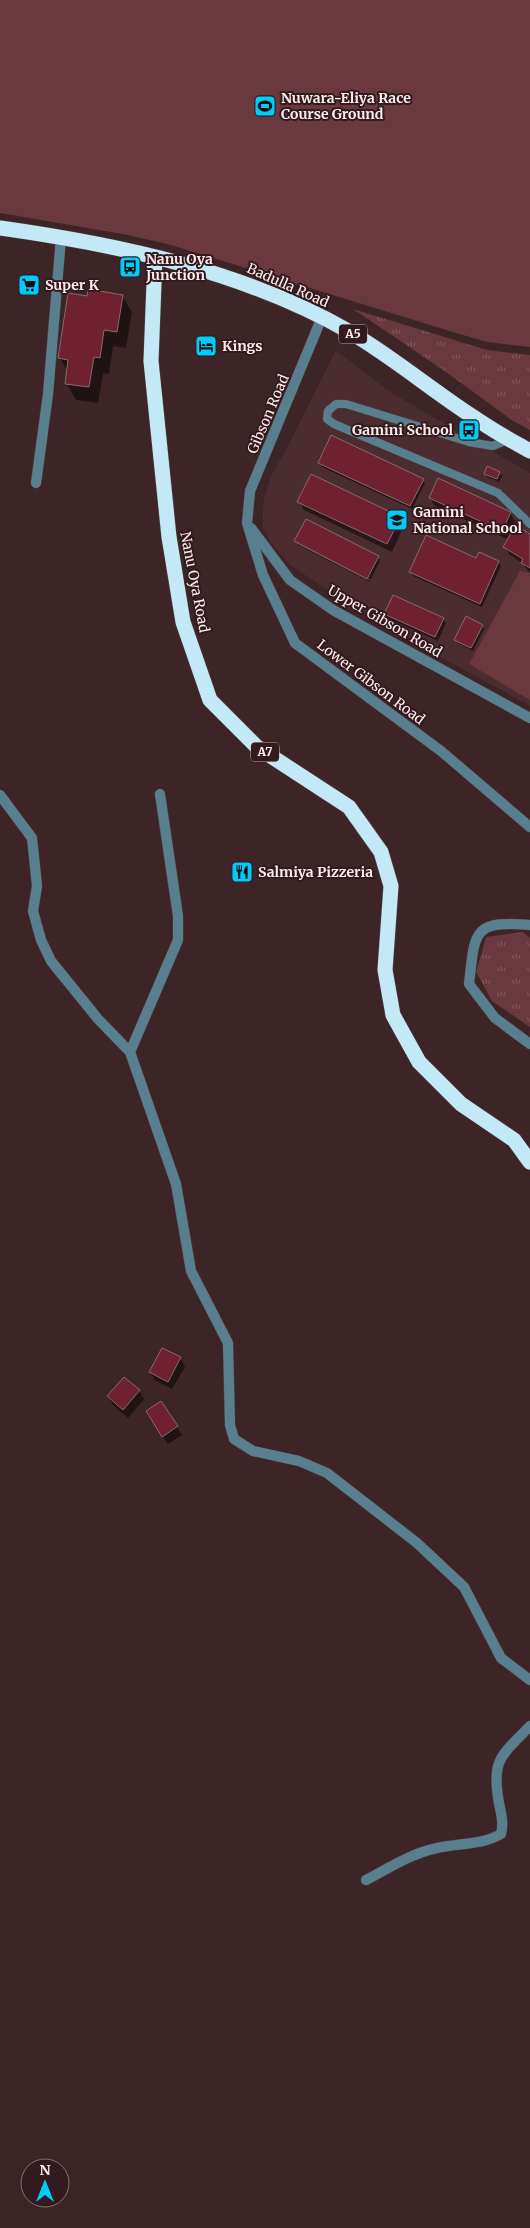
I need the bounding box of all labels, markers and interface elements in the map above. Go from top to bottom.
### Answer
place label: Nuwara-Eliya Race Course Ground [281,89,411,123]
sports icon: Nuwara-Eliya Race Course Ground [253,94,277,118]
place label: Nanu Oya Junction [145,250,213,284]
bus stop icon: Nanu Oya Junction [118,255,142,279]
street label: Badulla Road [244,259,332,311]
supermarket icon: Super K [17,273,41,297]
place label: Super K [45,276,100,294]
road number: A5 [339,324,367,344]
hotel icon: Kings [194,334,218,358]
place label: Kings [222,337,263,355]
street label: Gibson Road [243,371,293,456]
bus stop icon: Gamini School [457,418,481,442]
place label: Gamini School [352,421,453,439]
place label: Gamini National School [413,503,523,537]
school or university icon: Gamini National School [385,508,409,532]
street label: Nanu Oya Road [176,530,214,635]
street label: Upper Gibson Road [325,581,446,661]
street label: Lower Gibson Road [314,636,429,729]
road number: A7 [251,742,279,762]
restaurant icon: Salmiya Pizzeria [230,860,254,884]
place label: Salmiya Pizzeria [258,863,373,881]
north arrow [20,2158,70,2208]
text: N [39,2161,51,2179]

